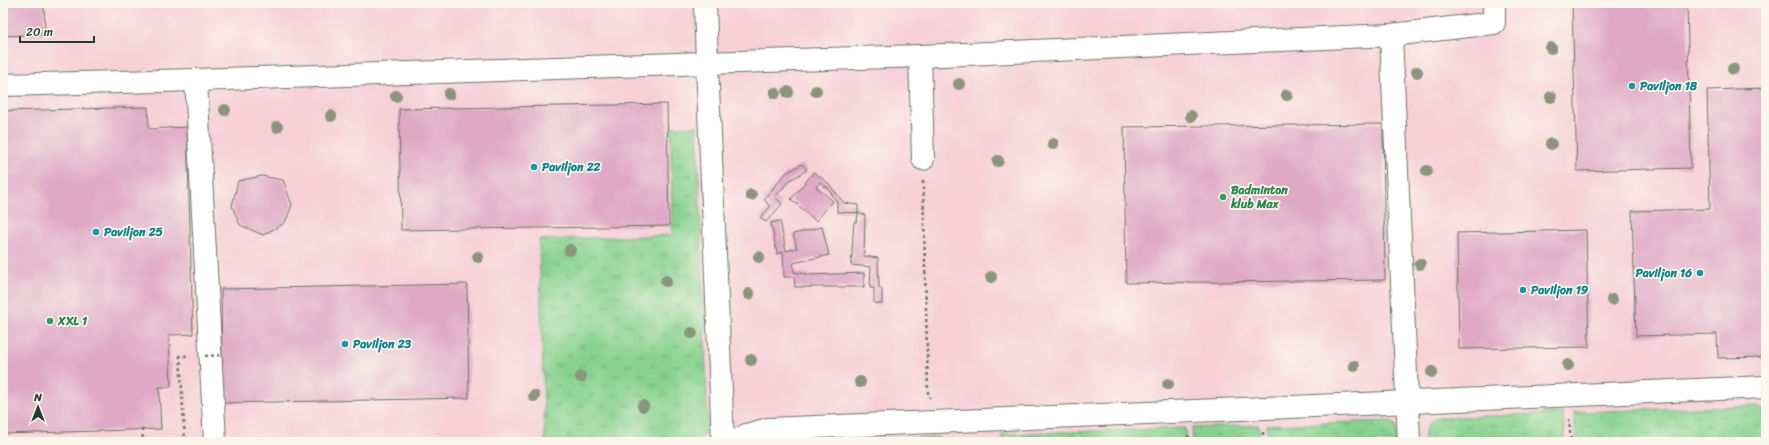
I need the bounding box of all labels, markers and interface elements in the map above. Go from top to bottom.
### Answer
scale bar [20,18,94,44]
text: 20 m [26,21,53,43]
place label: Paviljon 18 [1640,75,1698,97]
marker: Paviljon 18 [1627,81,1637,91]
place label: Paviljon 22 [542,156,601,178]
marker: Paviljon 22 [529,162,539,172]
place label: Badminton klub Max [1230,179,1288,215]
marker: Badminton klub Max [1218,192,1228,202]
place label: Paviljon 25 [104,221,164,243]
marker: Paviljon 25 [91,227,101,237]
place label: Paviljon 16 [1635,262,1692,284]
marker: Paviljon 16 [1695,268,1705,278]
place label: Paviljon 19 [1531,279,1589,301]
marker: Paviljon 19 [1518,285,1528,295]
place label: XXL 1 [57,310,87,332]
marker: XXL 1 [45,316,55,326]
place label: Paviljon 23 [353,333,412,355]
marker: Paviljon 23 [340,339,350,349]
north arrow [18,387,58,427]
text: N [33,388,42,407]

